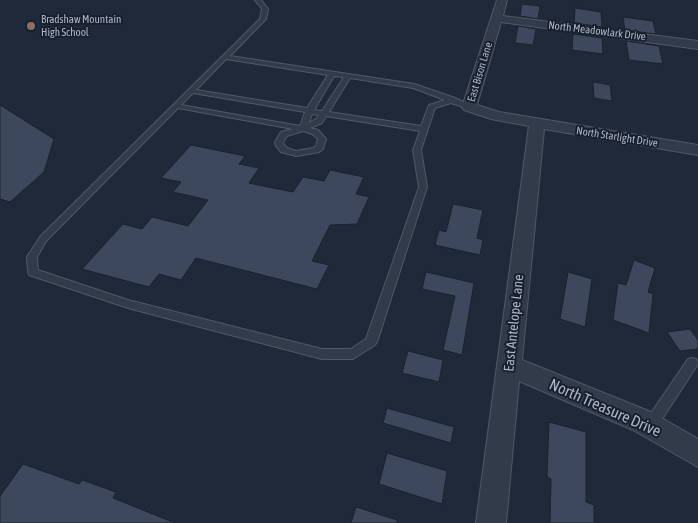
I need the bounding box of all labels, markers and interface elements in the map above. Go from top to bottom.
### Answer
place label: Bradshaw Mountain High School [41,13,121,39]
street label: North Meadowlark Drive [548,18,646,44]
marker: Bradshaw Mountain High School [25,20,37,32]
street label: East Bison Lane [465,41,495,103]
street label: North Starlight Drive [575,124,659,150]
street label: East Antelope Lane [501,274,527,372]
street label: North Treasure Drive [546,375,664,441]

